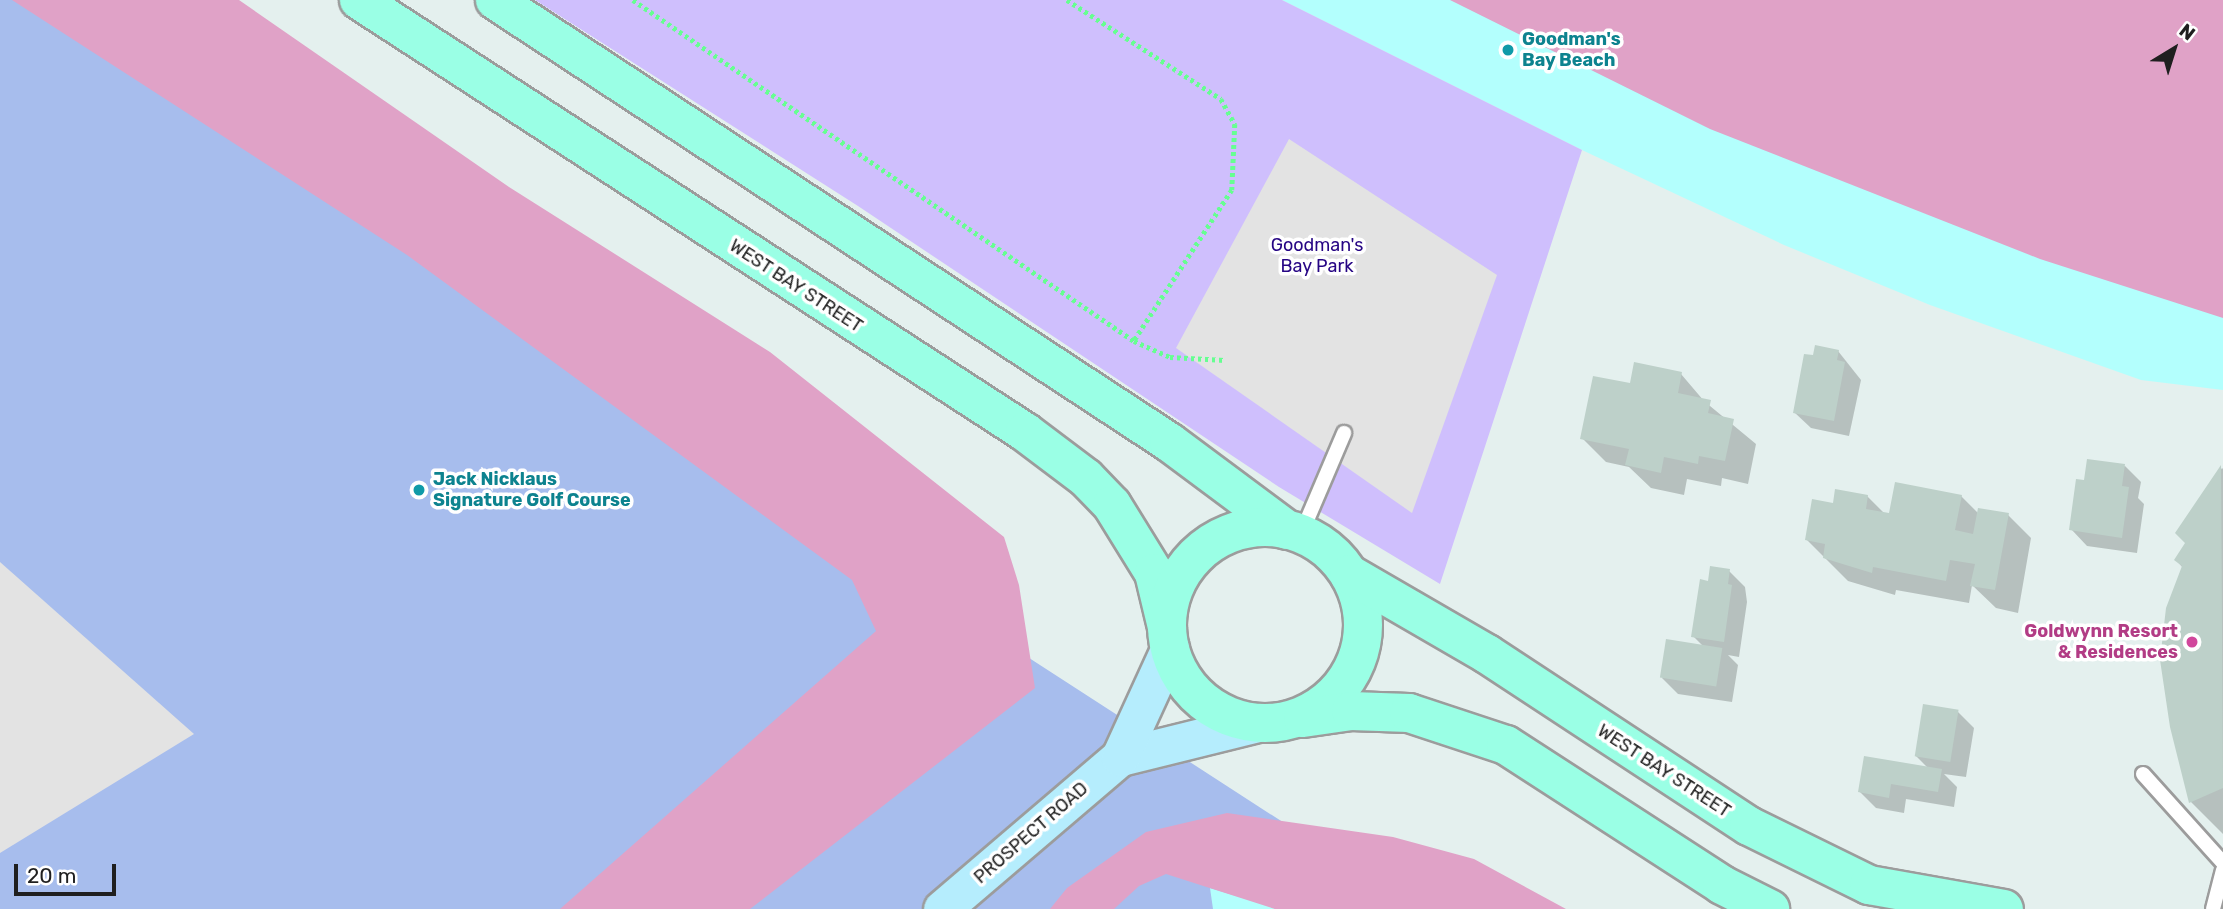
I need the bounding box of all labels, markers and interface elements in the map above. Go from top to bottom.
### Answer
north arrow [2139,14,2209,84]
text: N [2175,19,2200,45]
place label: Goodman's Bay Beach [1522,29,1621,72]
marker: Goodman's Bay Beach [1500,42,1516,58]
street label: WEST BAY STREET [725,235,867,337]
park label: Goodman's Bay Park [1271,235,1363,278]
place label: Jack Nicklaus Signature Golf Course [433,469,631,512]
marker: Jack Nicklaus Signature Golf Course [411,482,427,498]
place label: Goldwynn Resort & Residences [2024,621,2178,664]
marker: Goldwynn Resort & Residences [2184,634,2200,650]
street label: WEST BAY STREET [1593,720,1735,822]
street label: PROSPECT ROAD [970,778,1092,888]
scale bar [18,850,119,894]
text: 20 m [27,863,76,888]

